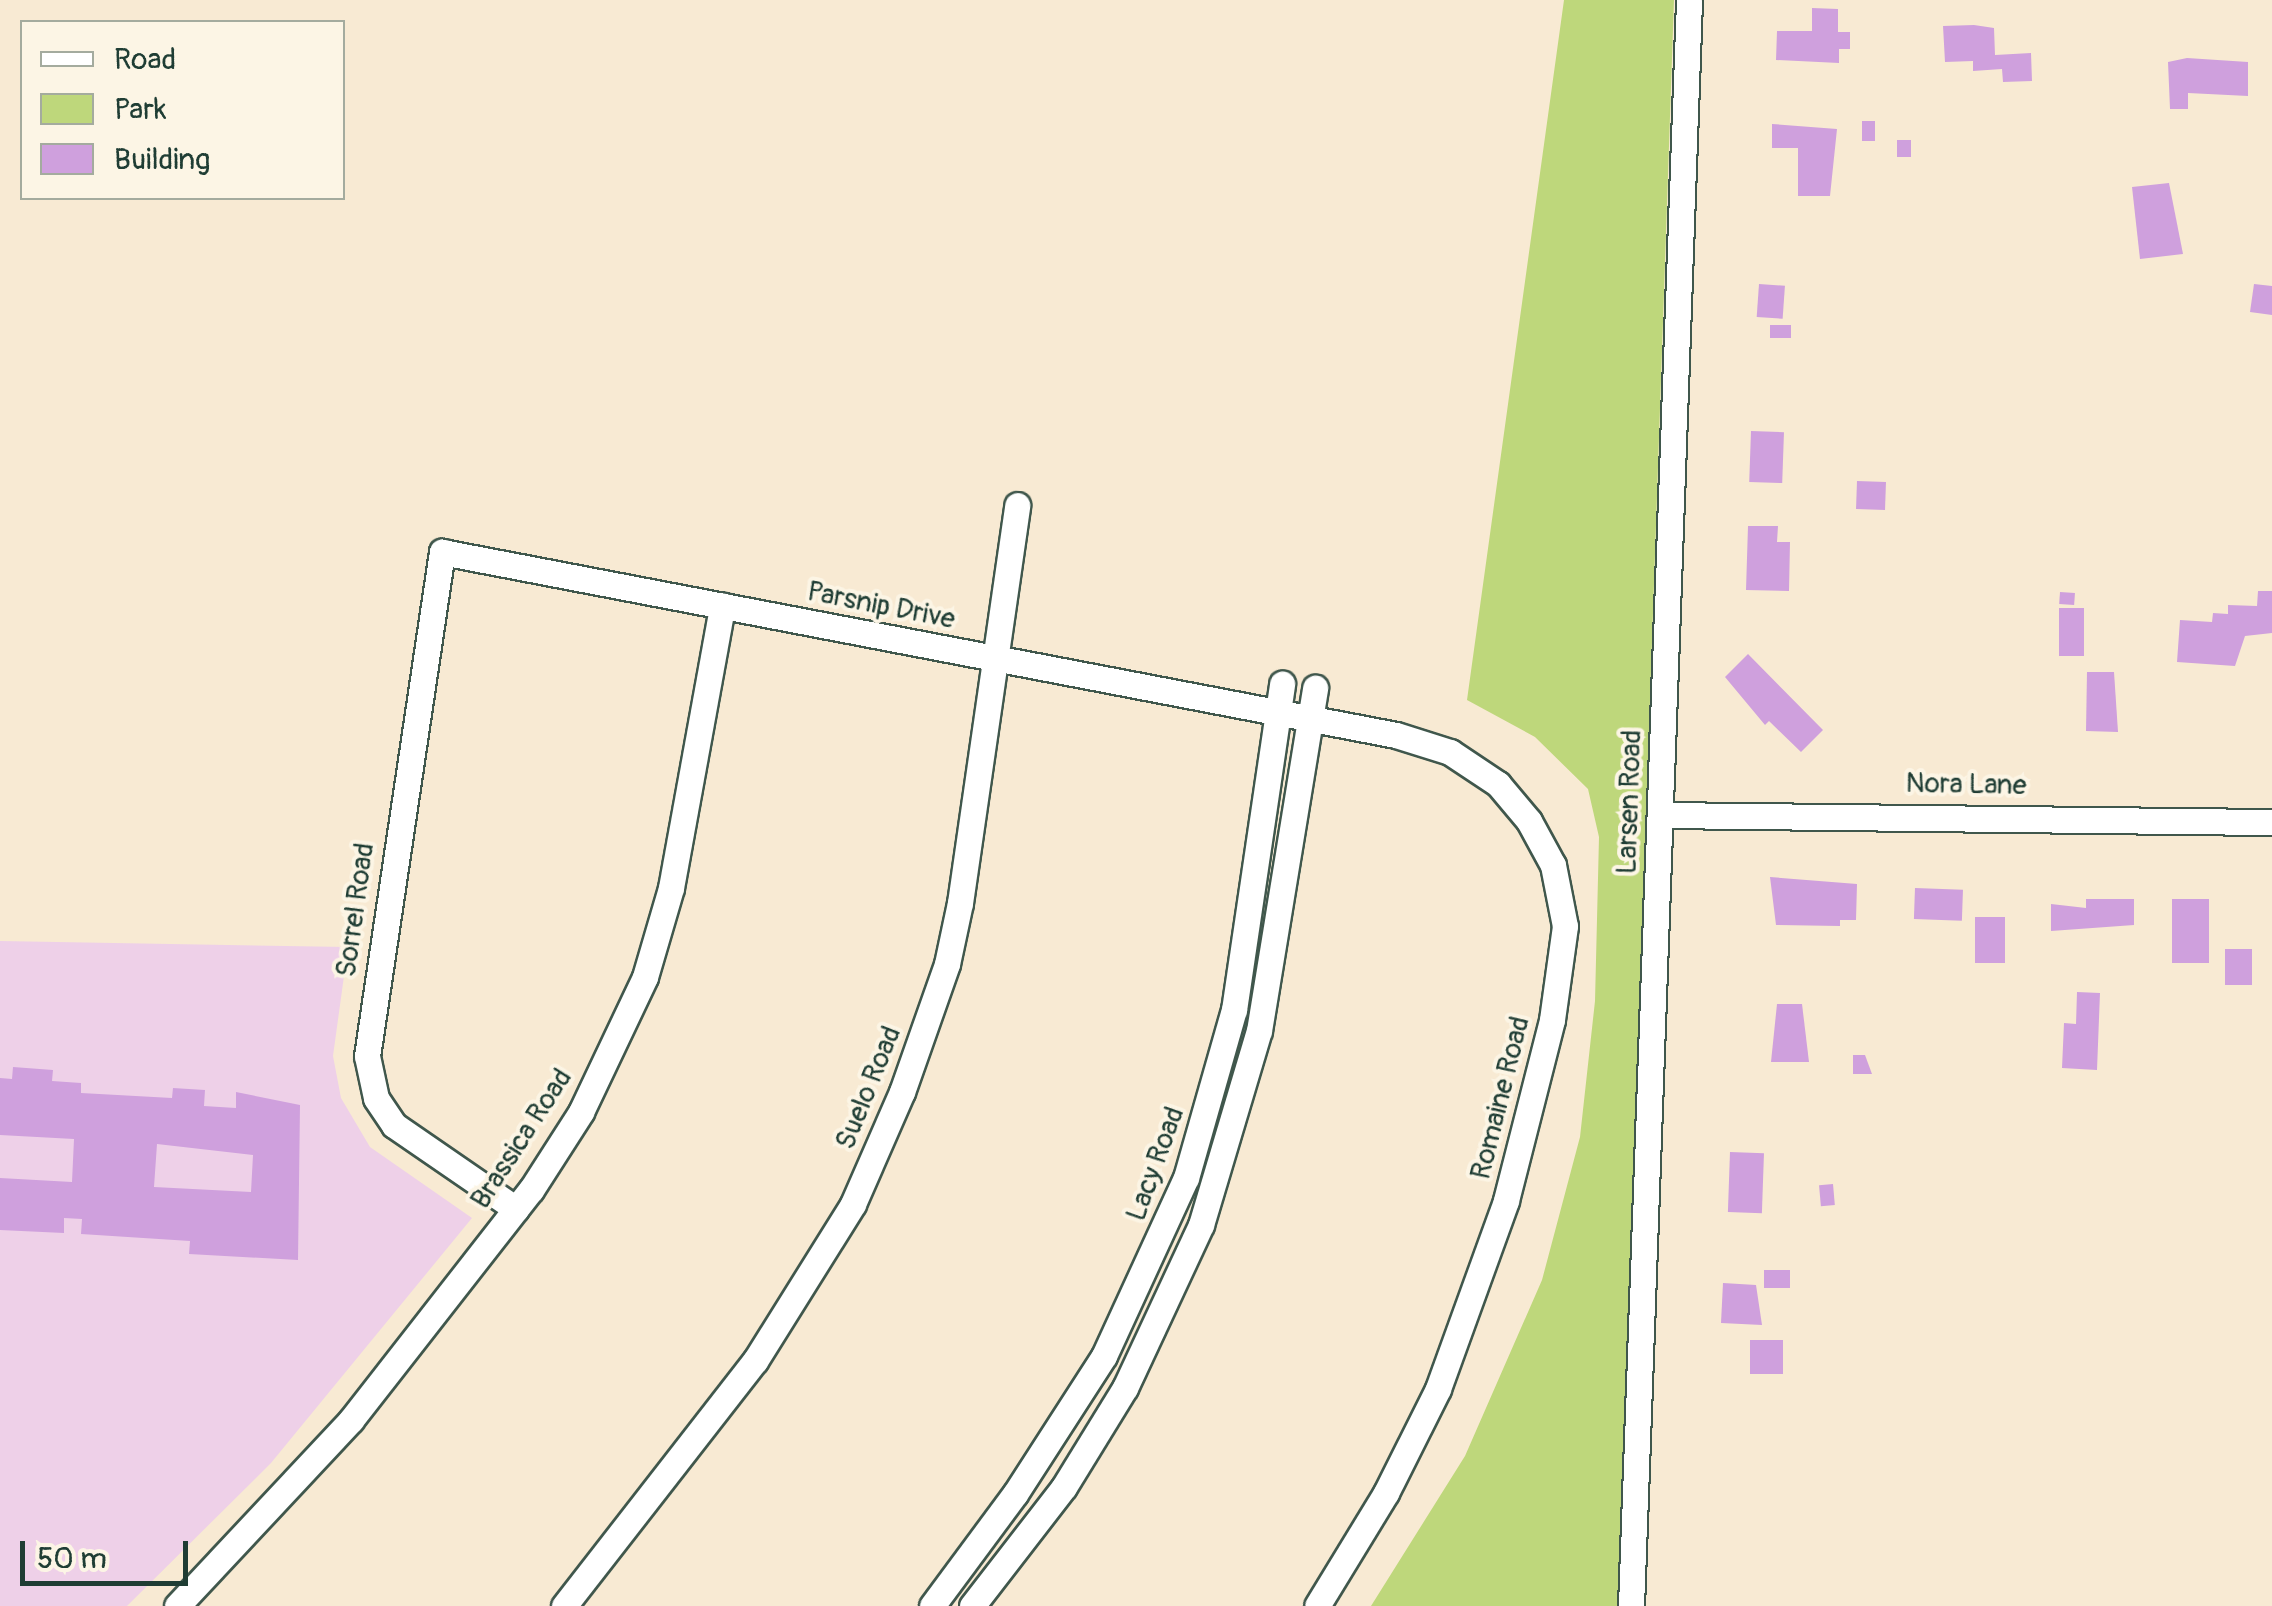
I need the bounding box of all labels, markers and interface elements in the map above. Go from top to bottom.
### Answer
legend [20,20,345,200]
text: Road [114,41,176,78]
text: Park [114,91,167,128]
text: Building [114,141,210,178]
street label: Parsnip Drive [804,575,958,637]
street label: Larsen Road [1611,729,1649,875]
street label: Nora Lane [1905,767,2027,803]
street label: Sorrel Road [330,841,382,979]
street label: Romaine Road [1465,1013,1537,1183]
street label: Suelo Road [829,1021,909,1155]
street label: Brassica Road [464,1063,580,1215]
street label: Lacy Road [1120,1102,1192,1226]
scale bar [25,1521,192,1583]
text: 50 m [37,1540,107,1577]

